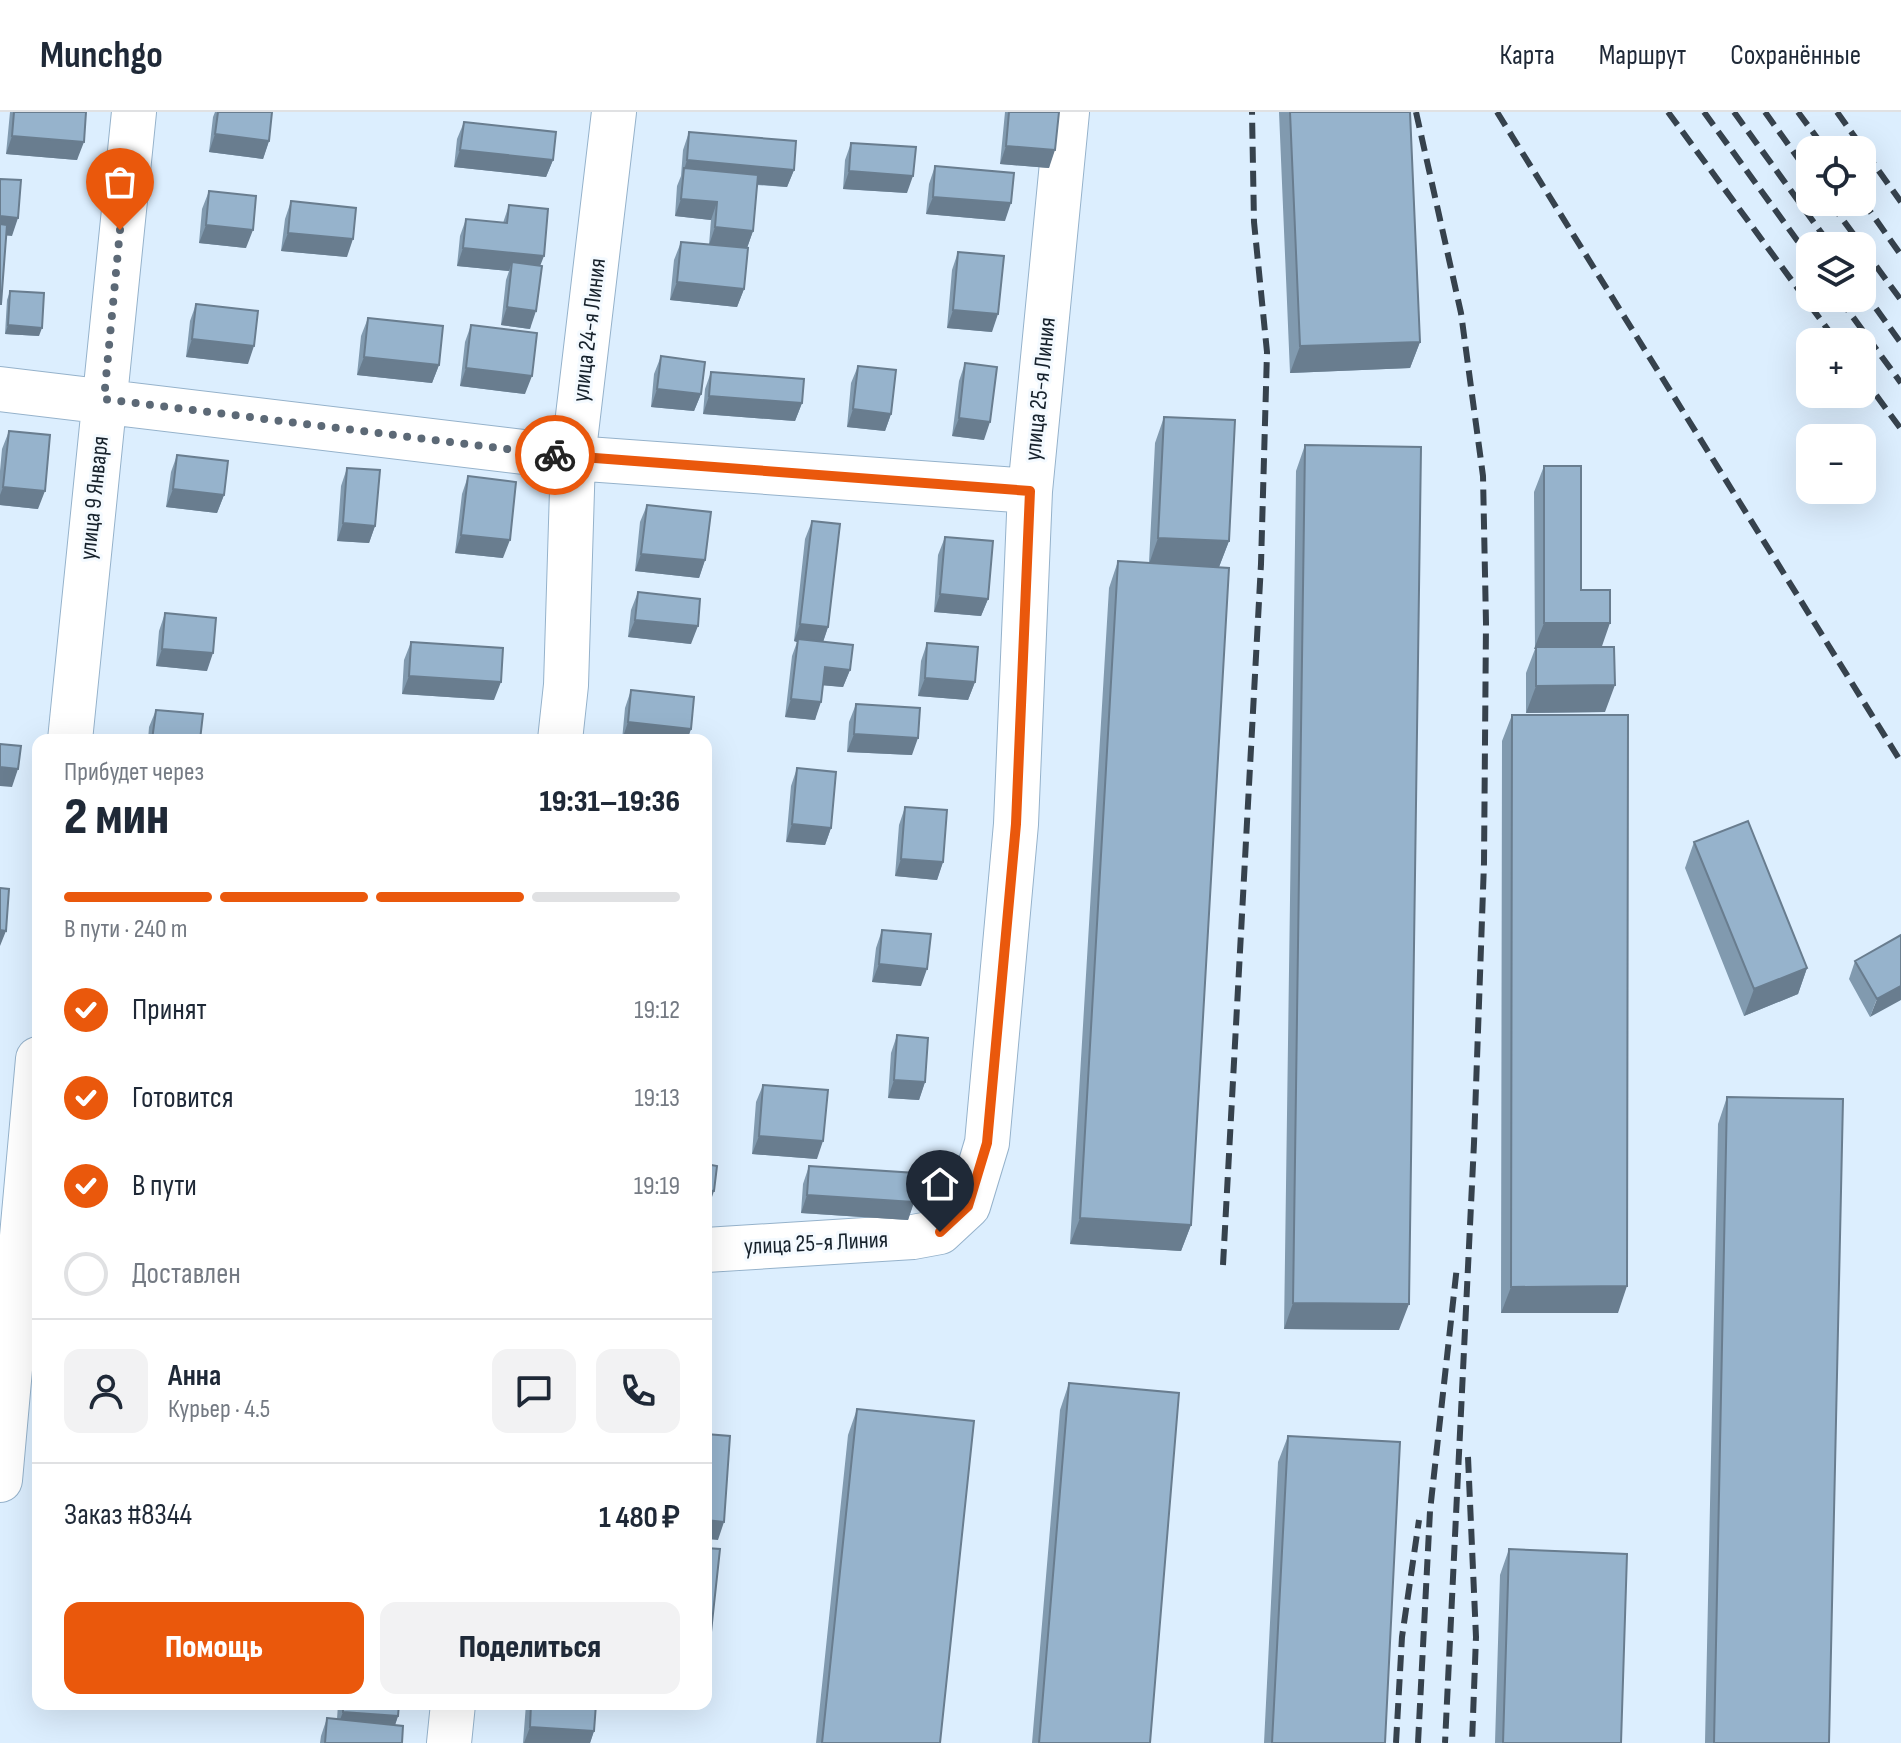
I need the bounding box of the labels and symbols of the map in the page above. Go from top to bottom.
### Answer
pin [86,148,154,230]
street label: улица 24-я Линия [566,257,612,403]
street label: улица 25-я Линия [1018,316,1062,462]
courier [515,415,595,495]
street label: улица 9 Января [73,435,115,561]
pin [906,1150,974,1232]
street label: улица 25-я Линия [743,1225,889,1261]

